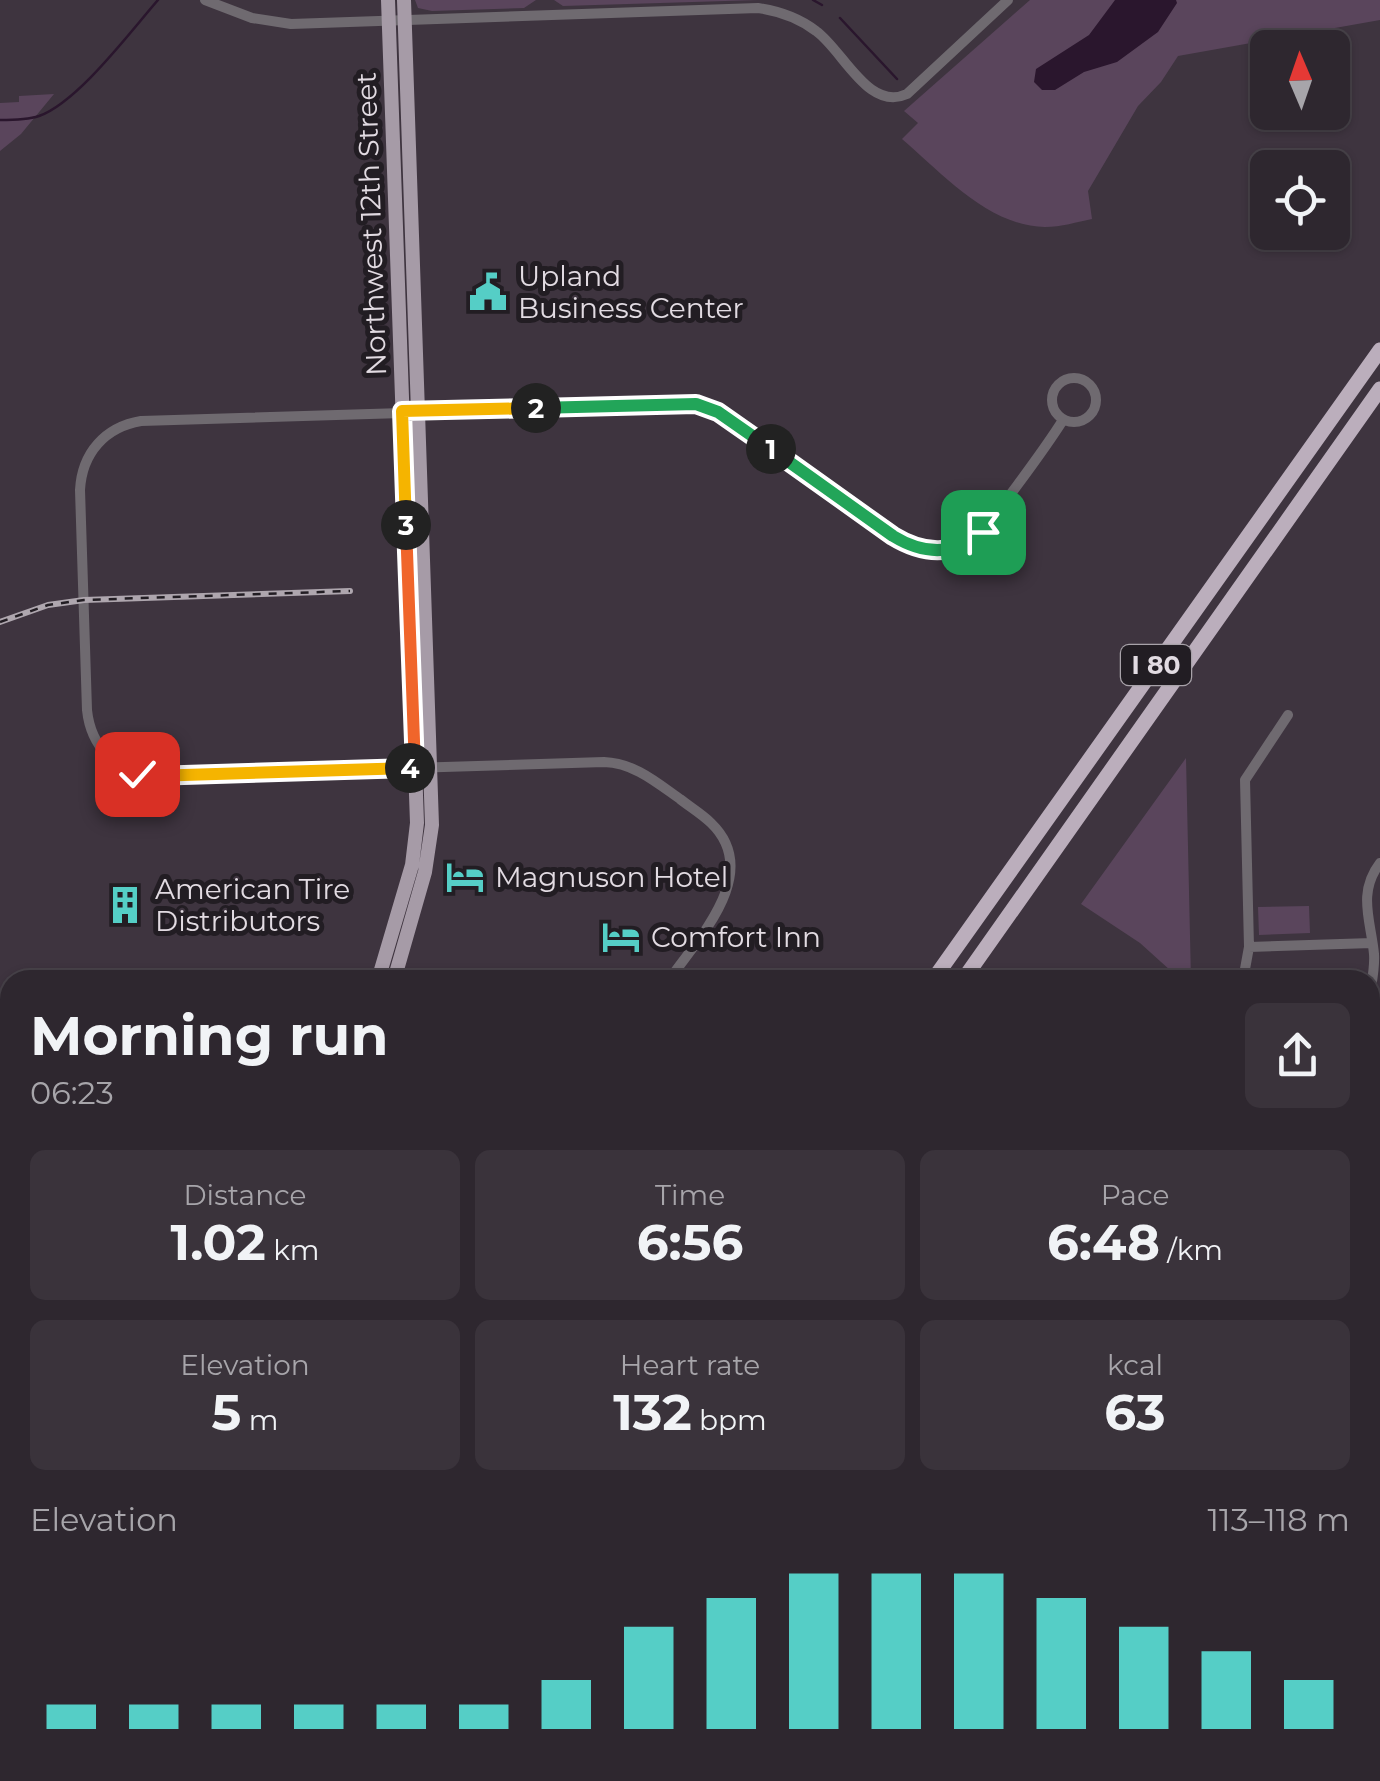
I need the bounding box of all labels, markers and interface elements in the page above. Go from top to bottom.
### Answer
north arrow [1250,30,1350,130]
map controls [1250,30,1350,250]
street label: Northwest 12th Street [349,72,393,376]
button: locate [1250,150,1350,250]
place label: Upland Business Center [518,259,744,325]
public building icon: Upland Business Center [467,271,509,313]
pin: 2 [511,383,561,433]
text: 2 [528,391,544,425]
pin: 1 [746,424,796,474]
text: 1 [766,432,776,466]
pin [941,490,1026,575]
pin: 3 [381,500,431,550]
icon: arrive [956,505,1011,560]
text: 3 [398,508,414,542]
road number: I 80 [1121,645,1191,685]
pin [95,732,180,817]
pin: 4 [385,743,435,793]
icon: check [110,747,165,802]
text: 4 [400,751,420,785]
hotel icon: Magnuson Hotel [444,856,486,898]
place label: Magnuson Hotel [495,860,728,894]
place label: American Tire Distributors [155,872,350,938]
building icon: American Tire Distributors [104,884,146,926]
hotel icon: Comfort Inn [600,916,642,958]
place label: Comfort Inn [651,920,821,954]
text: Morning run [30,1002,388,1069]
button: share [1245,1003,1350,1108]
text: 06:23 [30,1073,114,1112]
text: Distance [183,1178,307,1212]
text: Time [655,1178,725,1212]
text: Pace [1101,1178,1169,1212]
text: 1.02 [171,1212,266,1273]
text: 6:56 [637,1212,743,1273]
text: 6:48 [1047,1212,1160,1273]
text: km [266,1233,319,1267]
text: /km [1160,1233,1223,1267]
text: Elevation [180,1348,310,1382]
text: Heart rate [620,1348,760,1382]
text: kcal [1107,1348,1163,1382]
text: 5 [212,1382,241,1443]
text: 132 [613,1382,692,1443]
text: 63 [1104,1382,1166,1443]
text: m [241,1403,278,1437]
text: bpm [692,1403,767,1437]
text: Elevation [30,1500,178,1539]
text: 113–118 m [1208,1500,1350,1539]

